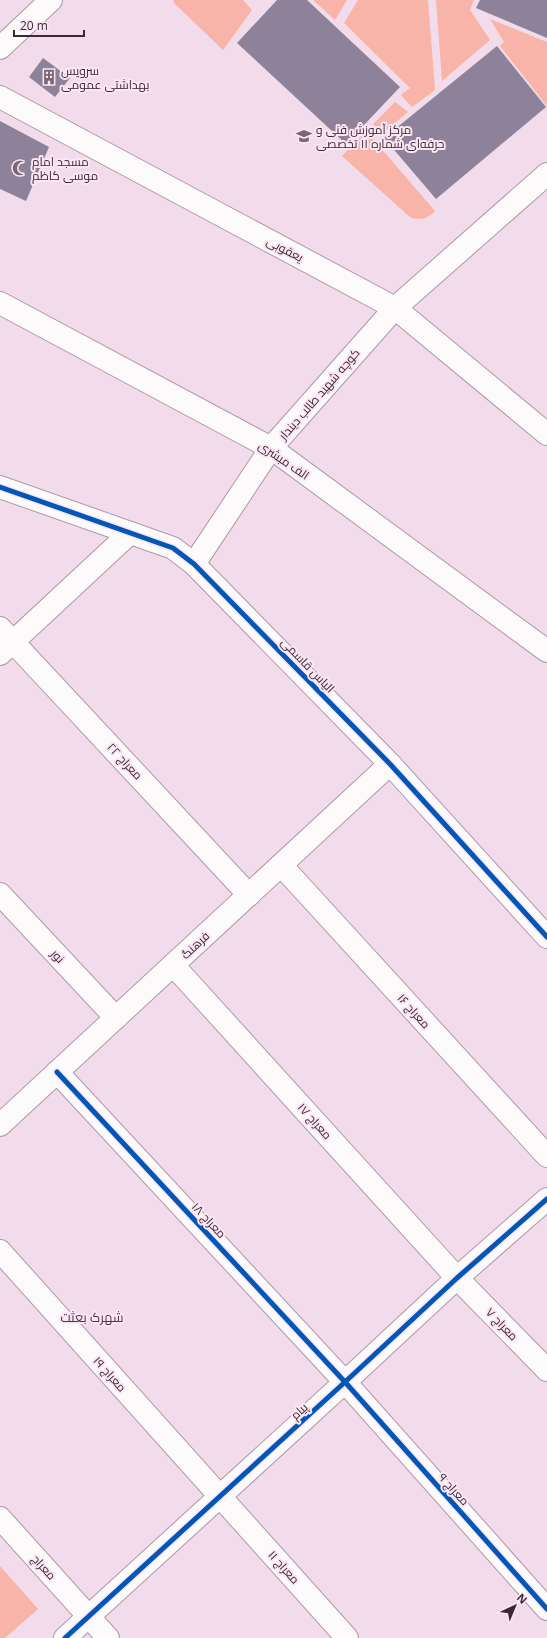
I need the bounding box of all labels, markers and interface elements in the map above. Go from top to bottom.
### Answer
scale bar [14,12,84,38]
text: 20 m [20,17,48,34]
place label: سرویس بهداشتی عمومی [61,62,149,93]
building icon: سرویس بهداشتی عمومی [40,68,58,86]
place label: مرکز آموزش فنی و حرفه‌ای شماره ۱۱ تخصصی [316,121,445,152]
school or university icon: مرکز آموزش فنی و حرفه‌ای شماره ۱۱ تخصصی [295,127,313,145]
place label: مسجد امام موسی کاظم [32,153,98,184]
mosque icon: مسجد امام موسی کاظم [11,159,29,177]
street label: یعقوبی [264,232,307,266]
street label: کوچه شهید طالب دیندار [274,345,364,445]
street label: الف مبشری [255,437,313,483]
street label: الیاس قاسمی [277,634,339,696]
street label: معراج ۲۲ [103,739,147,783]
street label: فرهنگ [177,927,213,963]
street label: نور [47,945,69,967]
street label: معراج ۱۶ [394,990,434,1032]
street label: معراج ۱۷ [294,1099,336,1143]
street label: معراج ۱۸ [188,1198,230,1242]
street label: معراج ۷ [482,1304,522,1344]
district label: شهرک بعثت [61,1308,123,1326]
street label: معراج ۱۹ [90,1353,130,1395]
street label: پیام [287,1398,313,1424]
street label: معراج ۹ [435,1469,473,1509]
street label: معراج ۱۱ [264,1547,304,1587]
street label: معراج [28,1550,60,1584]
north arrow [495,1586,535,1626]
text: N [514,1590,531,1607]

